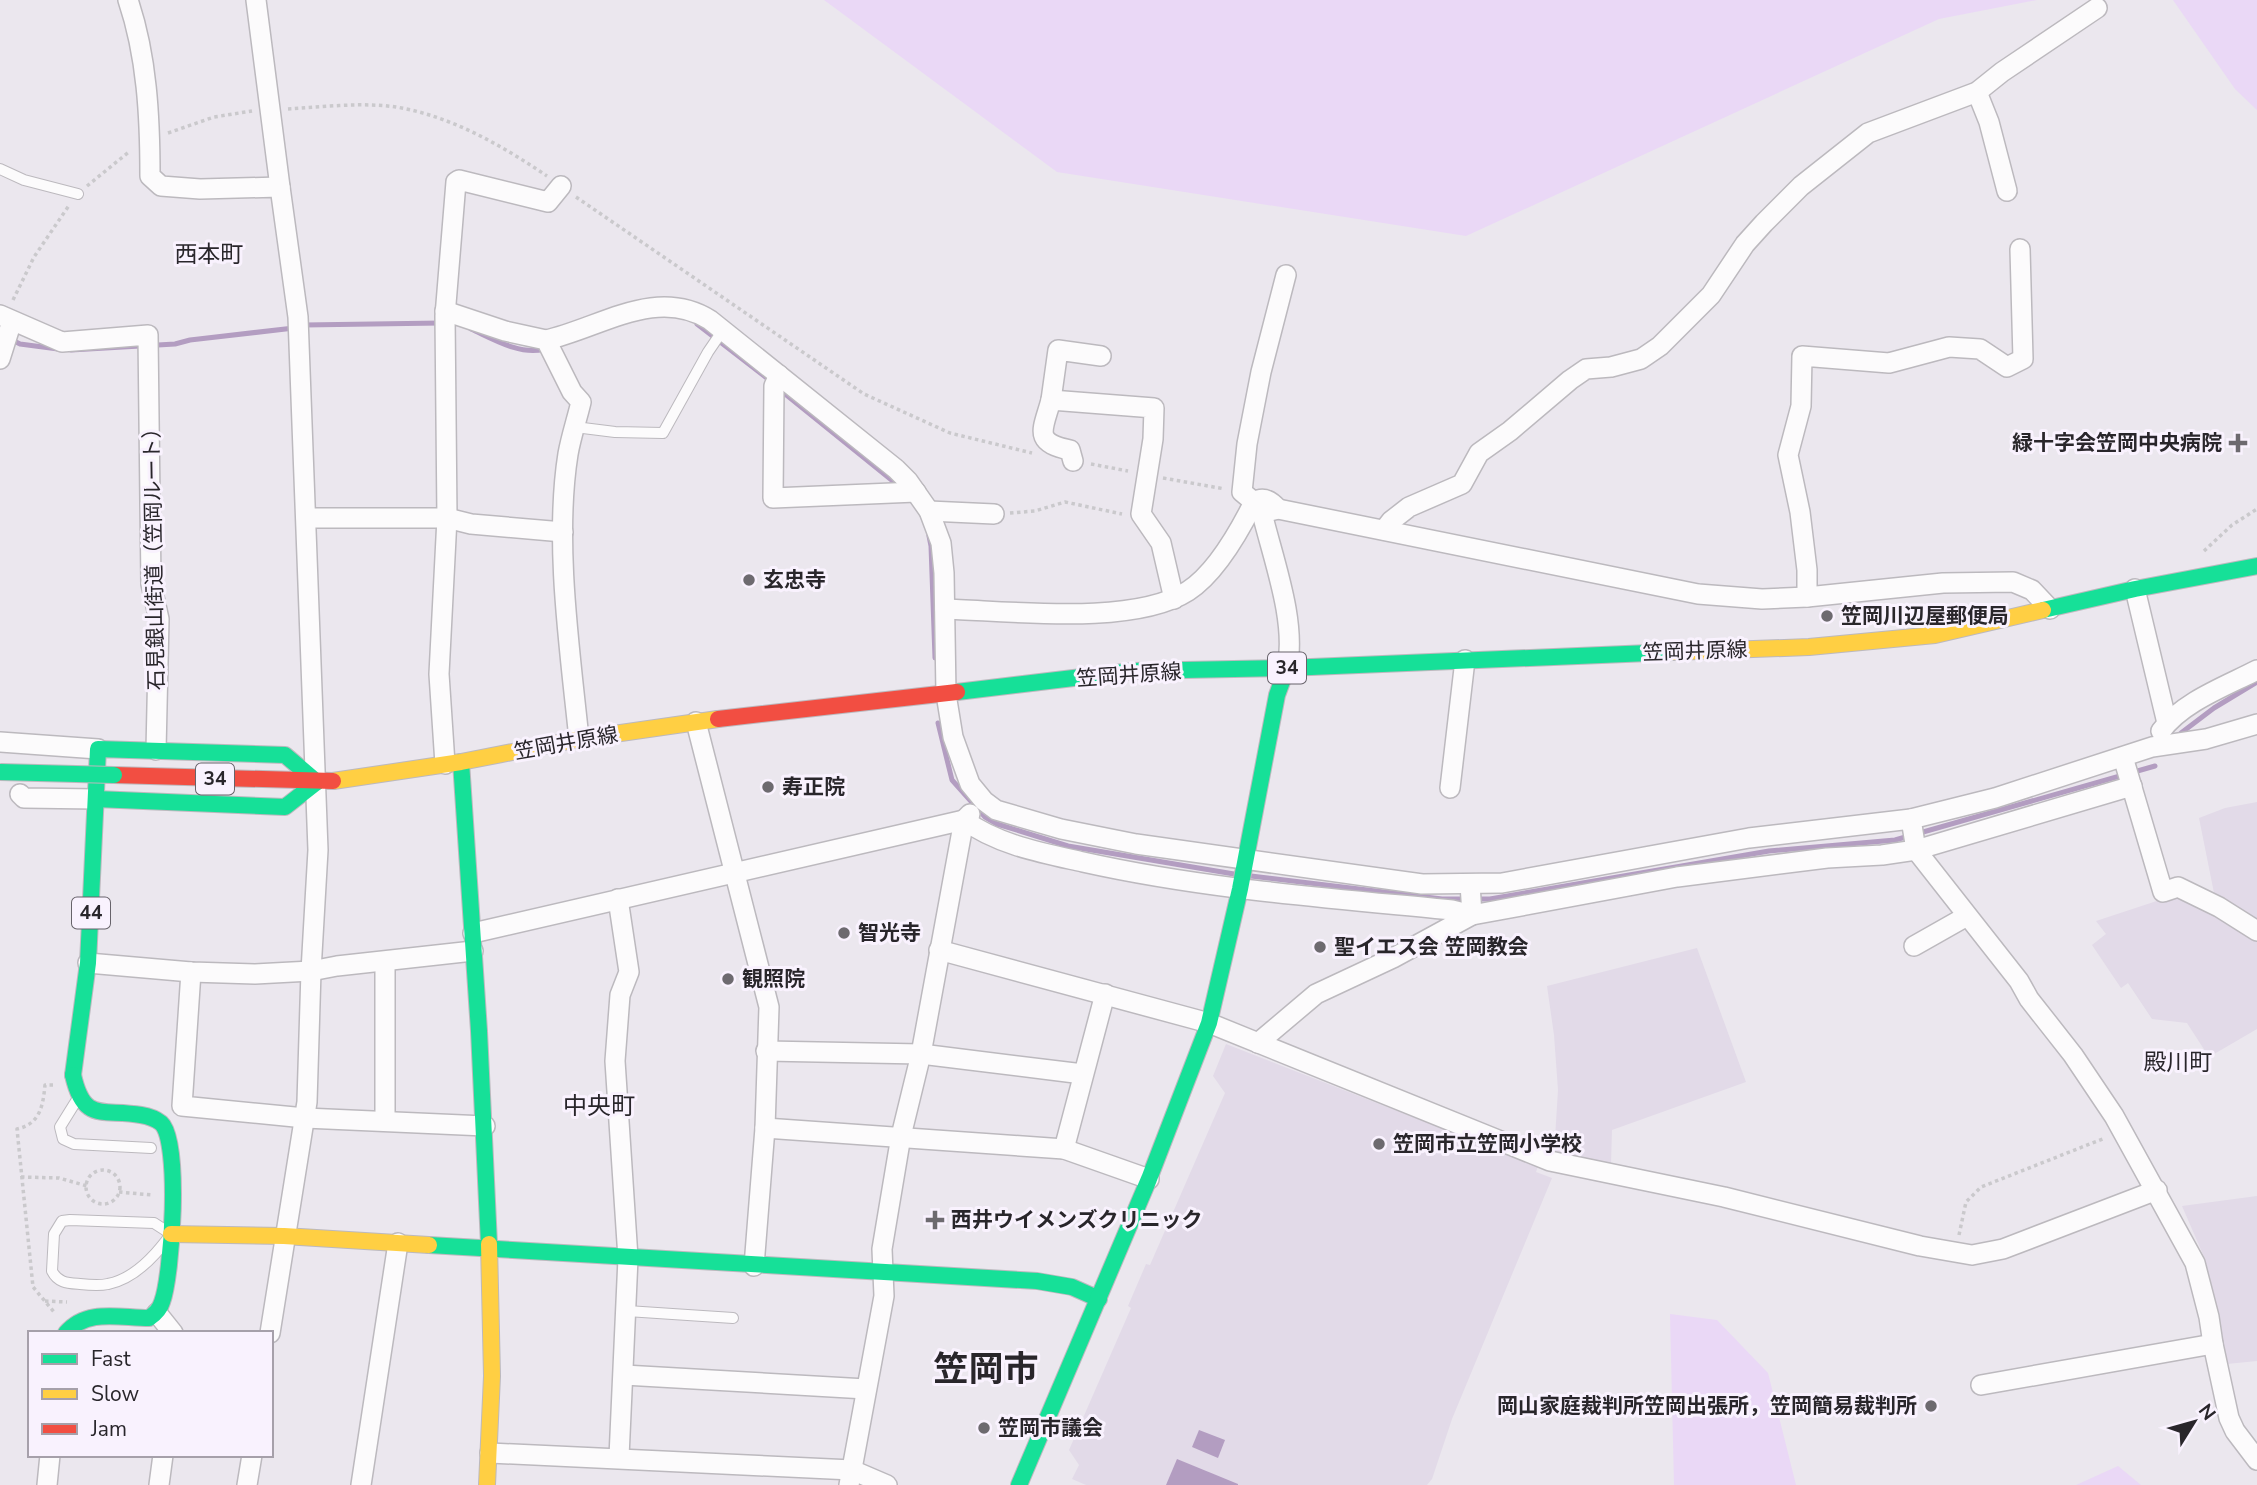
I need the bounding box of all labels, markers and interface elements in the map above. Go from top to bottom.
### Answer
district label: 西本町 [175,239,244,270]
street label: 石見銀山街道（笠岡ルート） [138,417,170,691]
place label: 緑十字会笠岡中央病院 [2012,429,2222,457]
marker: 緑十字会笠岡中央病院 [2228,433,2248,453]
place label: 玄忠寺 [763,566,826,594]
marker: 玄忠寺 [741,572,757,588]
place label: 笠岡川辺屋郵便局 [1841,602,2009,630]
marker: 笠岡川辺屋郵便局 [1819,608,1835,624]
street label: 笠岡井原線 [1642,635,1748,667]
road number: 34 [1268,652,1306,684]
street label: 笠岡井原線 [1076,657,1182,693]
street label: 笠岡井原線 [512,720,620,766]
road number: 34 [196,764,234,794]
place label: 寿正院 [782,773,845,801]
marker: 寿正院 [760,779,776,795]
road number: 44 [72,897,110,928]
place label: 智光寺 [858,919,921,947]
marker: 智光寺 [836,925,852,941]
place label: 聖イエス会 笠岡教会 [1334,933,1528,961]
marker: 聖イエス会 笠岡教会 [1312,939,1328,955]
place label: 観照院 [742,965,805,993]
marker: 観照院 [720,971,736,987]
district label: 殿川町 [2144,1047,2213,1078]
district label: 中央町 [563,1090,635,1122]
place label: 笠岡市立笠岡小学校 [1393,1130,1582,1158]
marker: 笠岡市立笠岡小学校 [1371,1136,1387,1152]
place label: 西井ウイメンズクリニック [951,1206,1203,1234]
marker: 西井ウイメンズクリニック [925,1210,945,1230]
legend [28,1331,273,1457]
text: Fast [91,1345,131,1373]
district label: 笠岡市 [933,1346,1039,1393]
text: Slow [91,1380,140,1408]
north arrow [2159,1387,2229,1457]
place label: 岡山家庭裁判所笠岡出張所，笠岡簡易裁判所 [1497,1392,1917,1420]
marker: 岡山家庭裁判所笠岡出張所，笠岡簡易裁判所 [1923,1398,1939,1414]
text: N [2192,1399,2221,1426]
place label: 笠岡市議会 [998,1414,1103,1442]
text: Jam [90,1415,127,1443]
marker: 笠岡市議会 [976,1420,992,1436]

